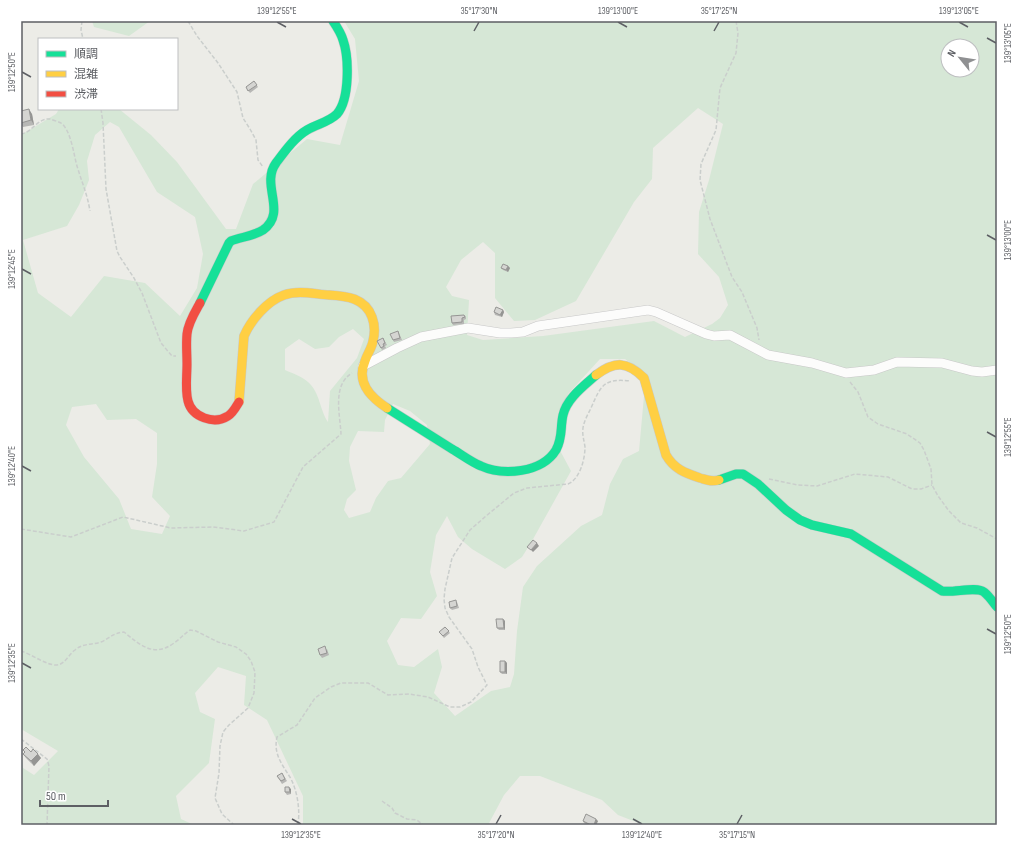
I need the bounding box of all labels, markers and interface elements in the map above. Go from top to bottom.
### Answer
text: 139°12'55"E [257,5,297,17]
text: 35°17'30"N [460,5,498,17]
text: 139°13'00"E [598,5,638,17]
text: 35°17'25"N [701,5,737,17]
text: 139°13'05"E [939,5,979,17]
text: 139°13'05"E [1002,23,1014,63]
legend [38,38,178,110]
north arrow [940,38,980,78]
text: 順調 [74,47,98,62]
text: N [945,47,959,59]
text: 139°12'50"E [6,52,18,92]
text: 混雑 [74,67,98,82]
text: 渋滞 [74,87,98,102]
text: 139°13'00"E [1002,220,1014,260]
text: 139°12'45"E [6,249,18,289]
text: 139°12'55"E [1002,417,1014,457]
text: 139°12'40"E [6,446,18,486]
text: 139°12'50"E [1002,614,1014,654]
text: 139°12'35"E [6,643,18,683]
scale bar [40,782,108,808]
text: 50 m [46,789,66,804]
text: 139°12'35"E [281,829,321,841]
text: 35°17'20"N [477,829,515,841]
text: 139°12'40"E [622,829,662,841]
text: 35°17'15"N [719,829,755,841]

